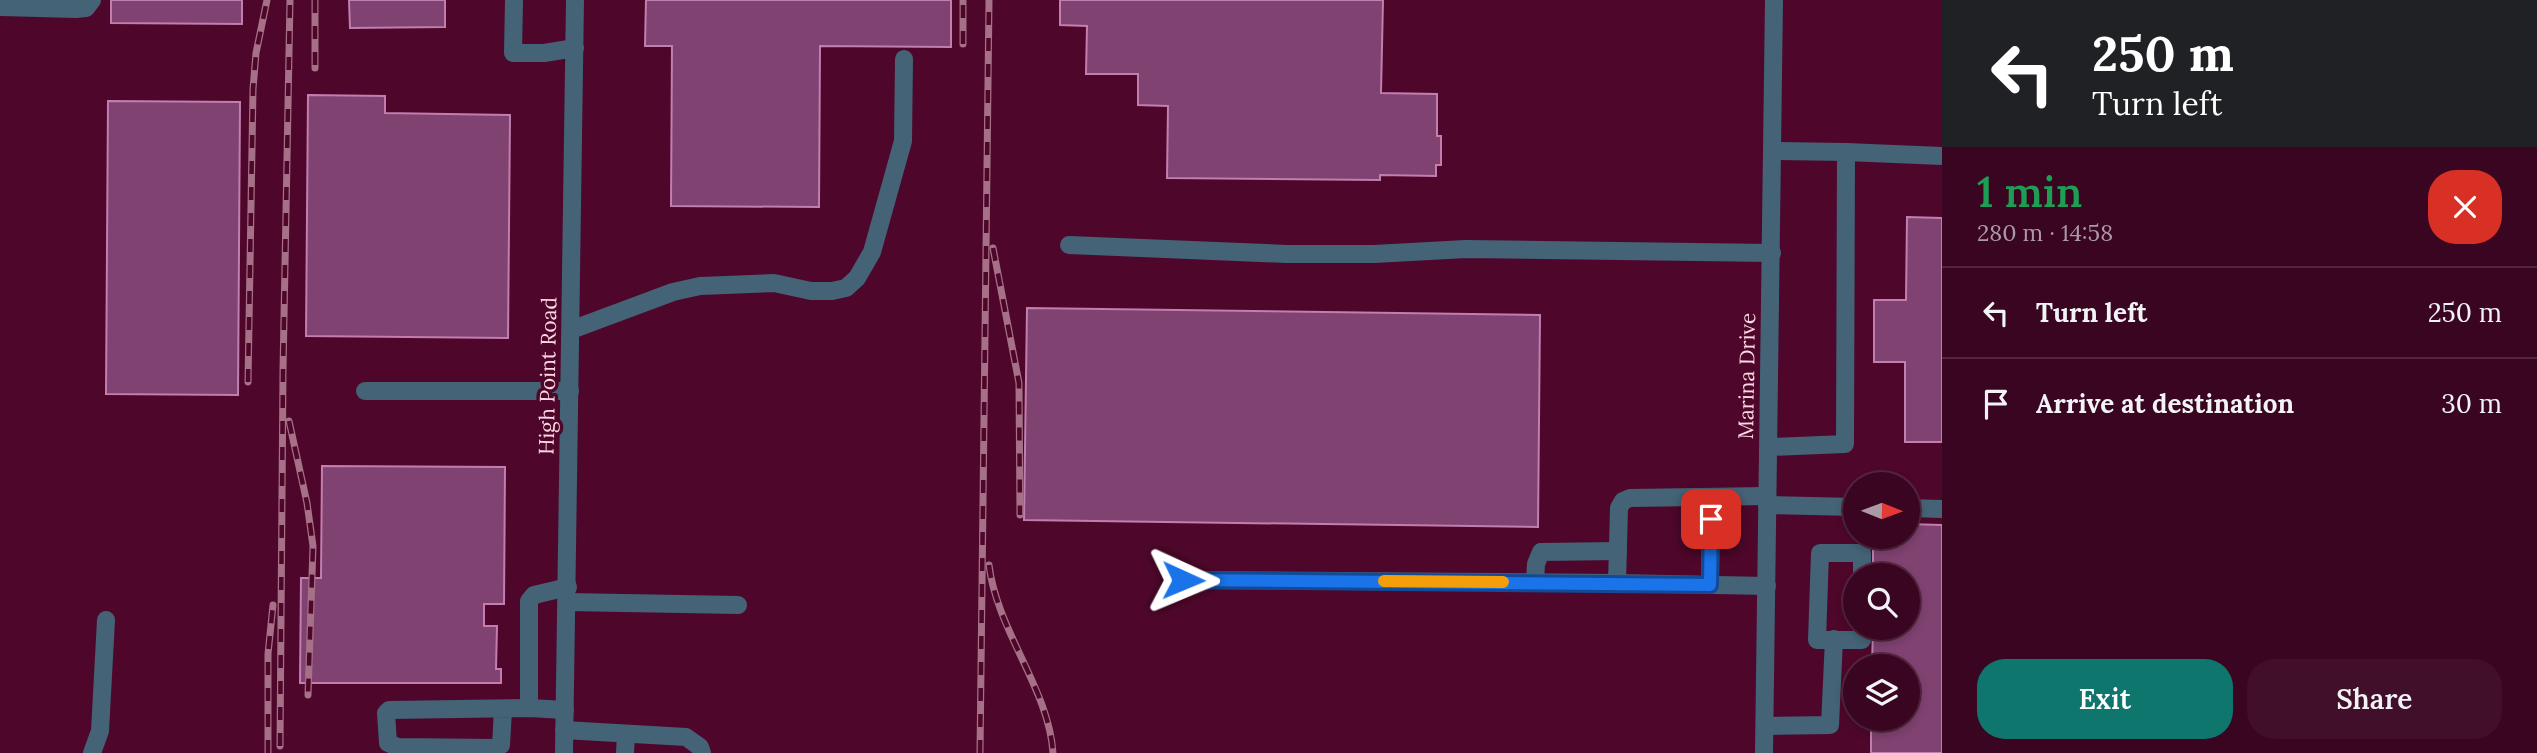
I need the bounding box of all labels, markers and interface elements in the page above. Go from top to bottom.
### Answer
text: 250 m [2092,22,2234,84]
icon: left [1977,28,2068,119]
text: Turn left [2092,83,2222,124]
text: 1 min [1977,165,2082,219]
button: close [2428,170,2502,244]
text: 280 m · 14:58 [1977,218,2113,247]
icon: left [1977,294,2015,332]
text: Turn left [2036,296,2147,329]
text: 250 m [2428,296,2502,329]
street label: High Point Road [533,297,562,455]
street label: Marina Drive [1732,312,1761,440]
icon: arrive [1977,385,2015,423]
text: Arrive at destination [2036,387,2294,420]
text: 30 m [2441,387,2502,420]
north arrow [1843,472,1920,550]
map controls [1843,472,1920,731]
pin [1681,489,1741,549]
icon: arrive [1692,500,1730,538]
position arrow [1146,543,1220,617]
button: search [1843,563,1920,640]
button: layers [1843,654,1920,731]
button: Exit [1977,659,2233,739]
button: Share [2247,659,2502,739]

